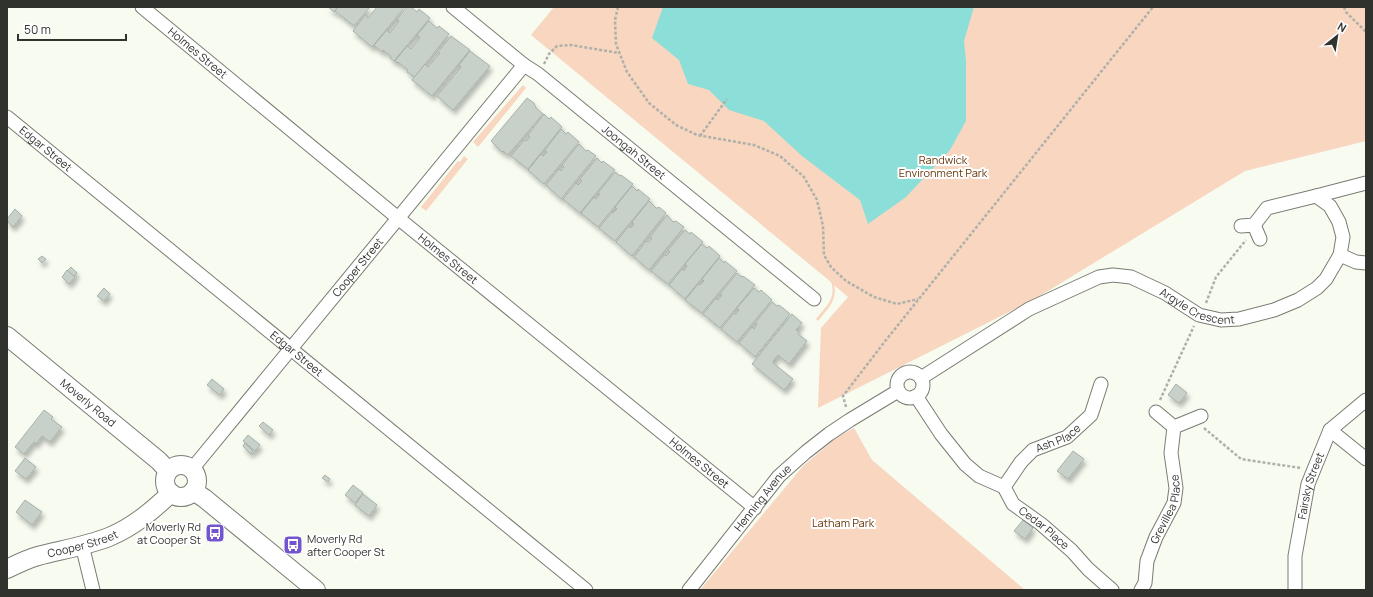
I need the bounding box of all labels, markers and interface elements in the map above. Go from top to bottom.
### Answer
scale bar [18,16,126,42]
north arrow [1317,16,1357,56]
text: N [1335,18,1350,35]
text: 50 m [24,21,51,38]
street label: Holmes Street [165,24,231,81]
street label: Joongah Street [599,121,669,182]
street label: Edgar Street [17,122,76,174]
park label: Randwick Environment Park [899,152,988,180]
street label: Holmes Street [415,229,481,287]
street label: Cooper Street [329,234,386,300]
street label: Argyle Crescent [1158,284,1235,328]
street label: Edgar Street [267,327,326,379]
street label: Moverly Road [57,375,119,430]
street label: Ash Place [1033,420,1084,455]
street label: Holmes Street [667,434,733,491]
street label: Fairsky Street [1294,450,1327,521]
street label: Henning Avenue [730,460,795,534]
street label: Grevillea Place [1146,473,1183,546]
street label: Cedar Place [1016,503,1073,553]
park label: Latham Park [812,515,875,530]
place label: Moverly Rd at Cooper St [137,519,201,547]
bus stop icon: Moverly Rd at Cooper St [204,522,226,544]
street label: Cooper Street [46,526,120,560]
place label: Moverly Rd after Cooper St [307,531,385,559]
bus stop icon: Moverly Rd after Cooper St [282,534,304,556]

